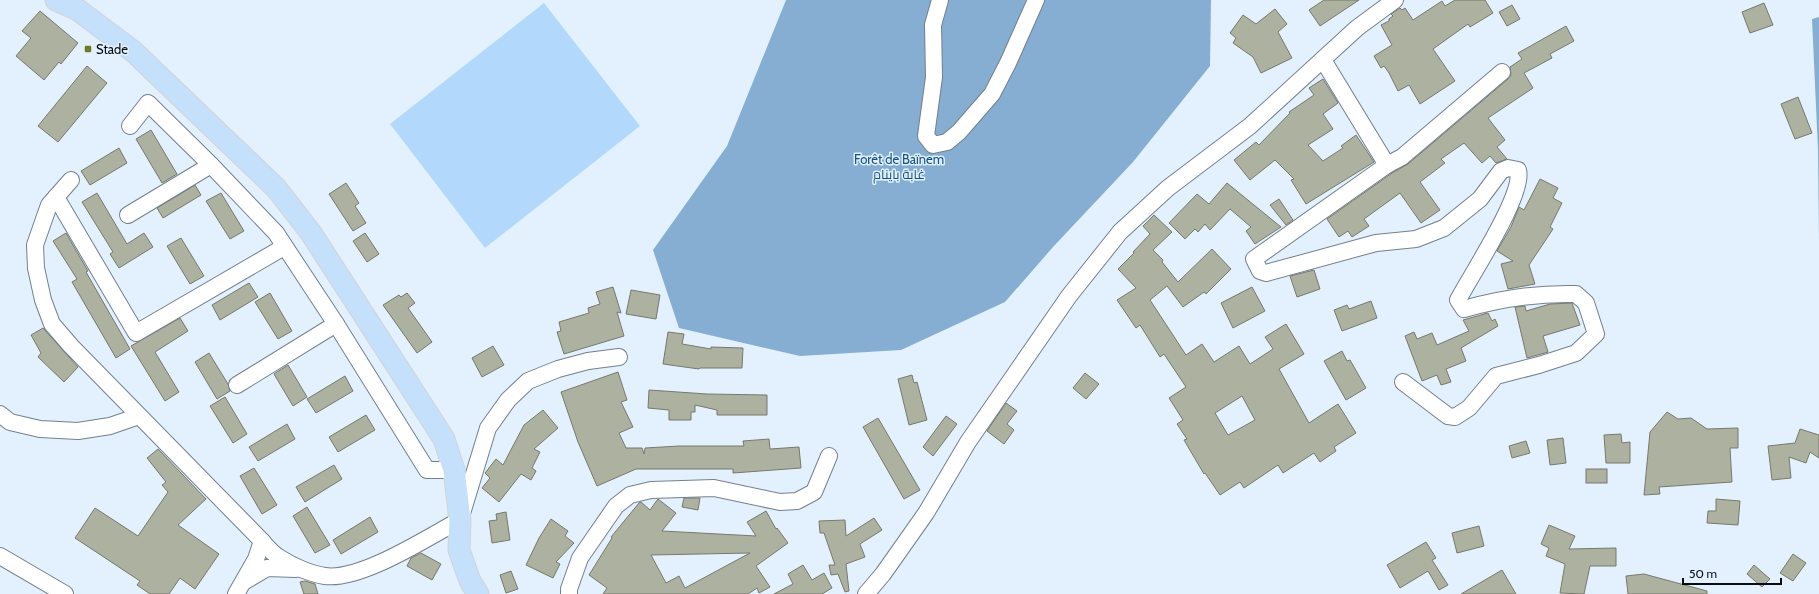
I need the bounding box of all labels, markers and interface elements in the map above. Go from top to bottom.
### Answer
place label: Stade [96,41,128,57]
marker: Stade [83,44,93,54]
park label: Forêt de Baïnem غابة باينام [854,151,944,184]
scale bar [1683,560,1781,586]
text: 50 m [1689,566,1717,581]

